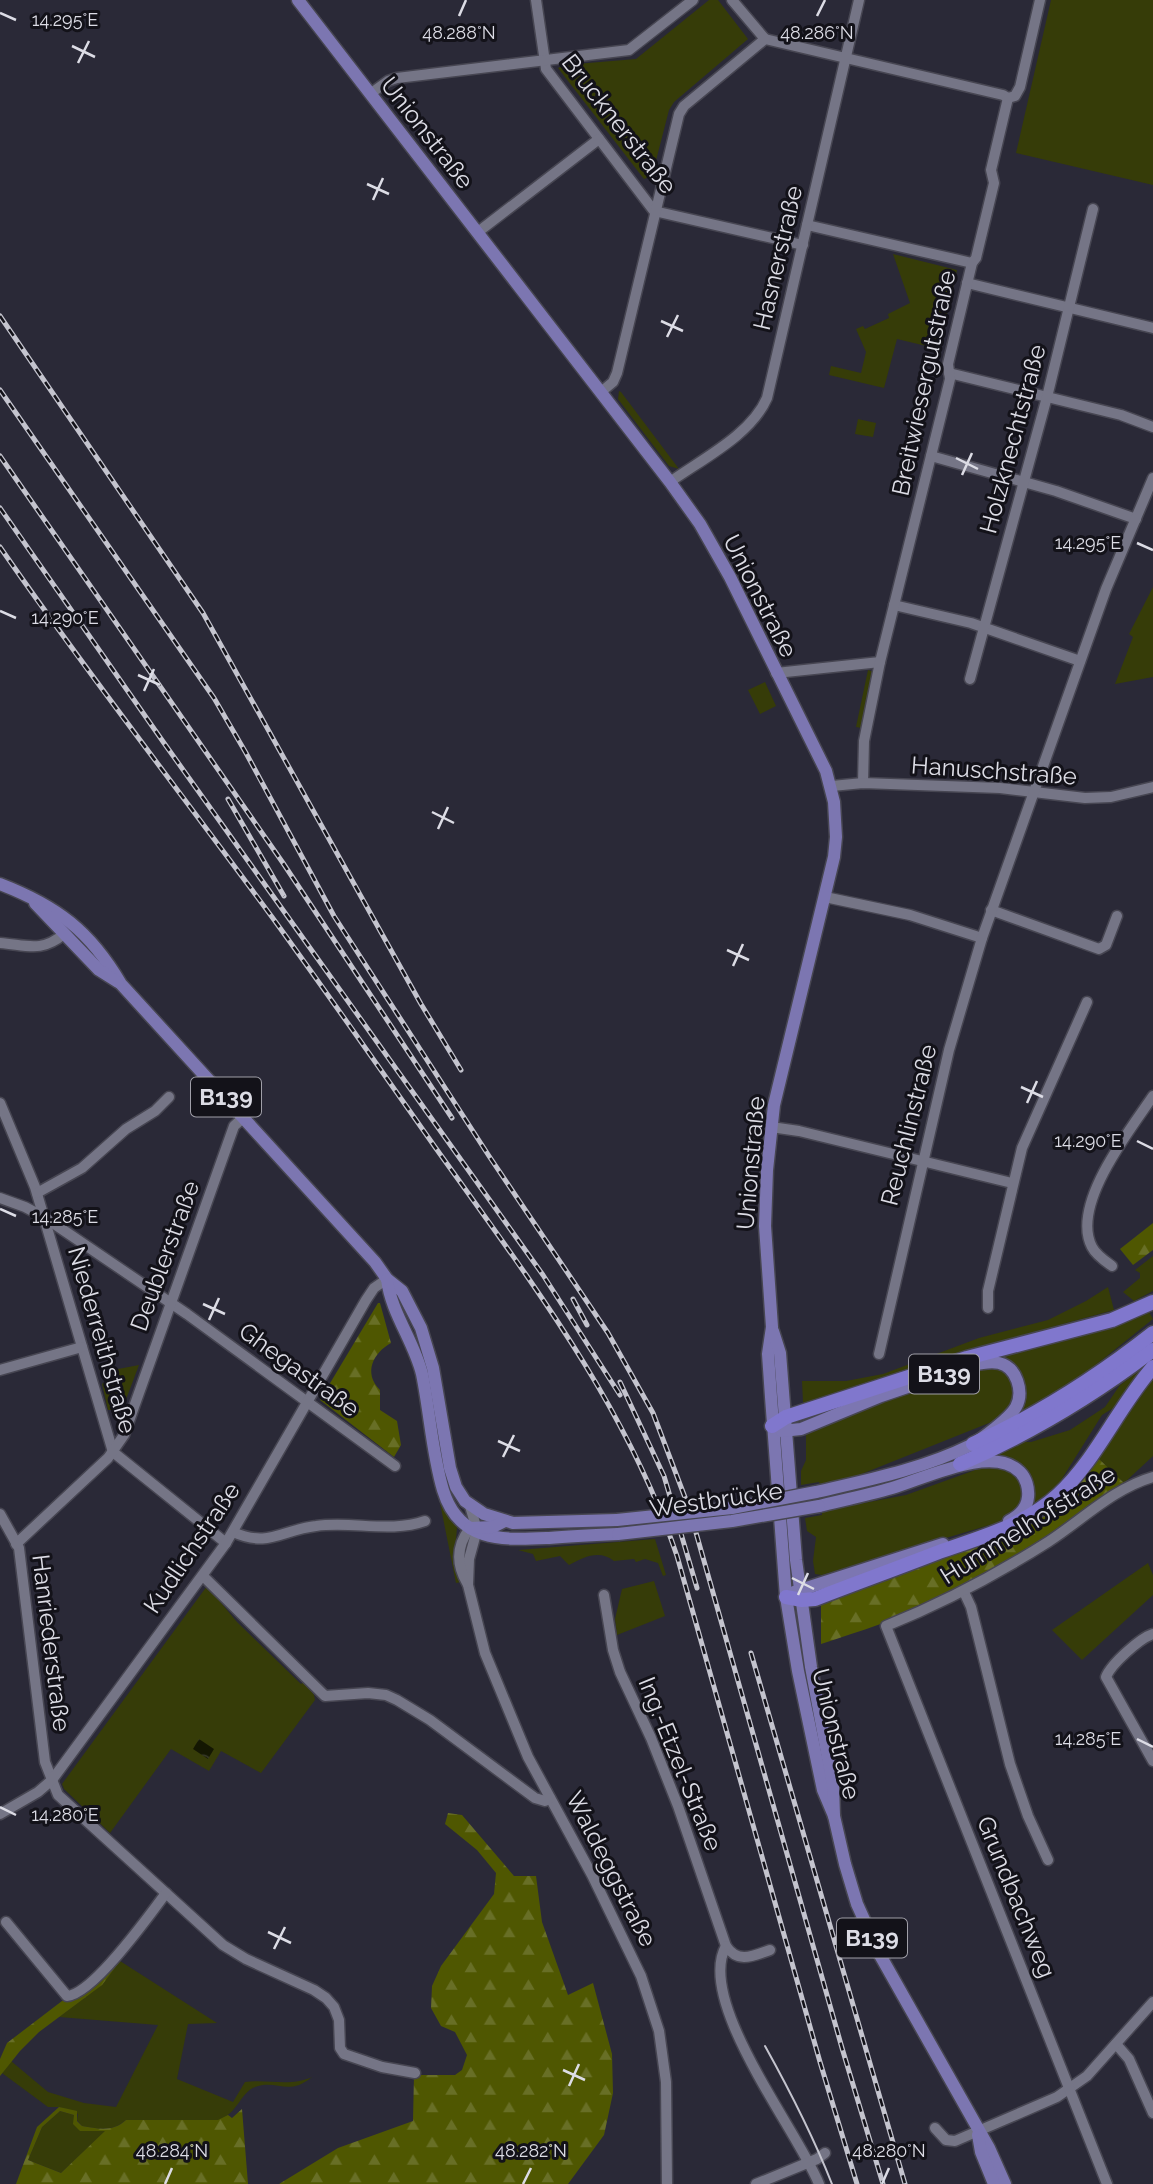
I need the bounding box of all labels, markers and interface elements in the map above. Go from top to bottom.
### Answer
text: 14.295°E [32,9,98,30]
text: 48.288°N [422,22,496,43]
text: 48.286°N [780,22,854,43]
street label: Brucknerstraße [556,48,683,199]
street label: Unionstraße [375,71,480,194]
street label: Hasnerstraße [747,183,808,333]
street label: Breitwiesergutstraße [885,268,962,498]
street label: Holzknechtstraße [973,341,1052,537]
street label: Unionstraße [717,530,804,662]
text: 14.295°E [1055,532,1121,553]
text: 14.290°E [31,607,99,628]
street label: Hanuschstraße [910,750,1078,791]
street label: Reuchlinstraße [874,1041,943,1208]
road number: B139 [191,1078,261,1116]
street label: Unionstraße [730,1095,771,1231]
text: 14.290°E [1054,1130,1122,1151]
street label: Deublerstraße [124,1177,205,1335]
text: 14.285°E [32,1206,98,1227]
street label: Niederreithstraße [62,1243,143,1437]
street label: Ghegastraße [234,1316,365,1423]
road number: B139 [909,1354,979,1394]
street label: Hummelhofstraße [935,1459,1121,1590]
street label: Westbrücke [648,1476,784,1523]
street label: Kudlichstraße [137,1477,246,1619]
street label: Hanriederstraße [26,1553,77,1733]
street label: Unionstraße [806,1665,867,1802]
street label: Ing.-Etzel-Straße [632,1673,729,1855]
text: 14.285°E [1055,1728,1121,1749]
street label: Waldeggstraße [560,1786,663,1951]
text: 14.280°E [31,1804,99,1825]
street label: Grundbachweg [971,1812,1062,1982]
road number: B139 [837,1918,907,1957]
text: 48.284°N [136,2140,208,2161]
text: 48.282°N [495,2140,567,2161]
text: 48.280°N [852,2140,926,2161]

